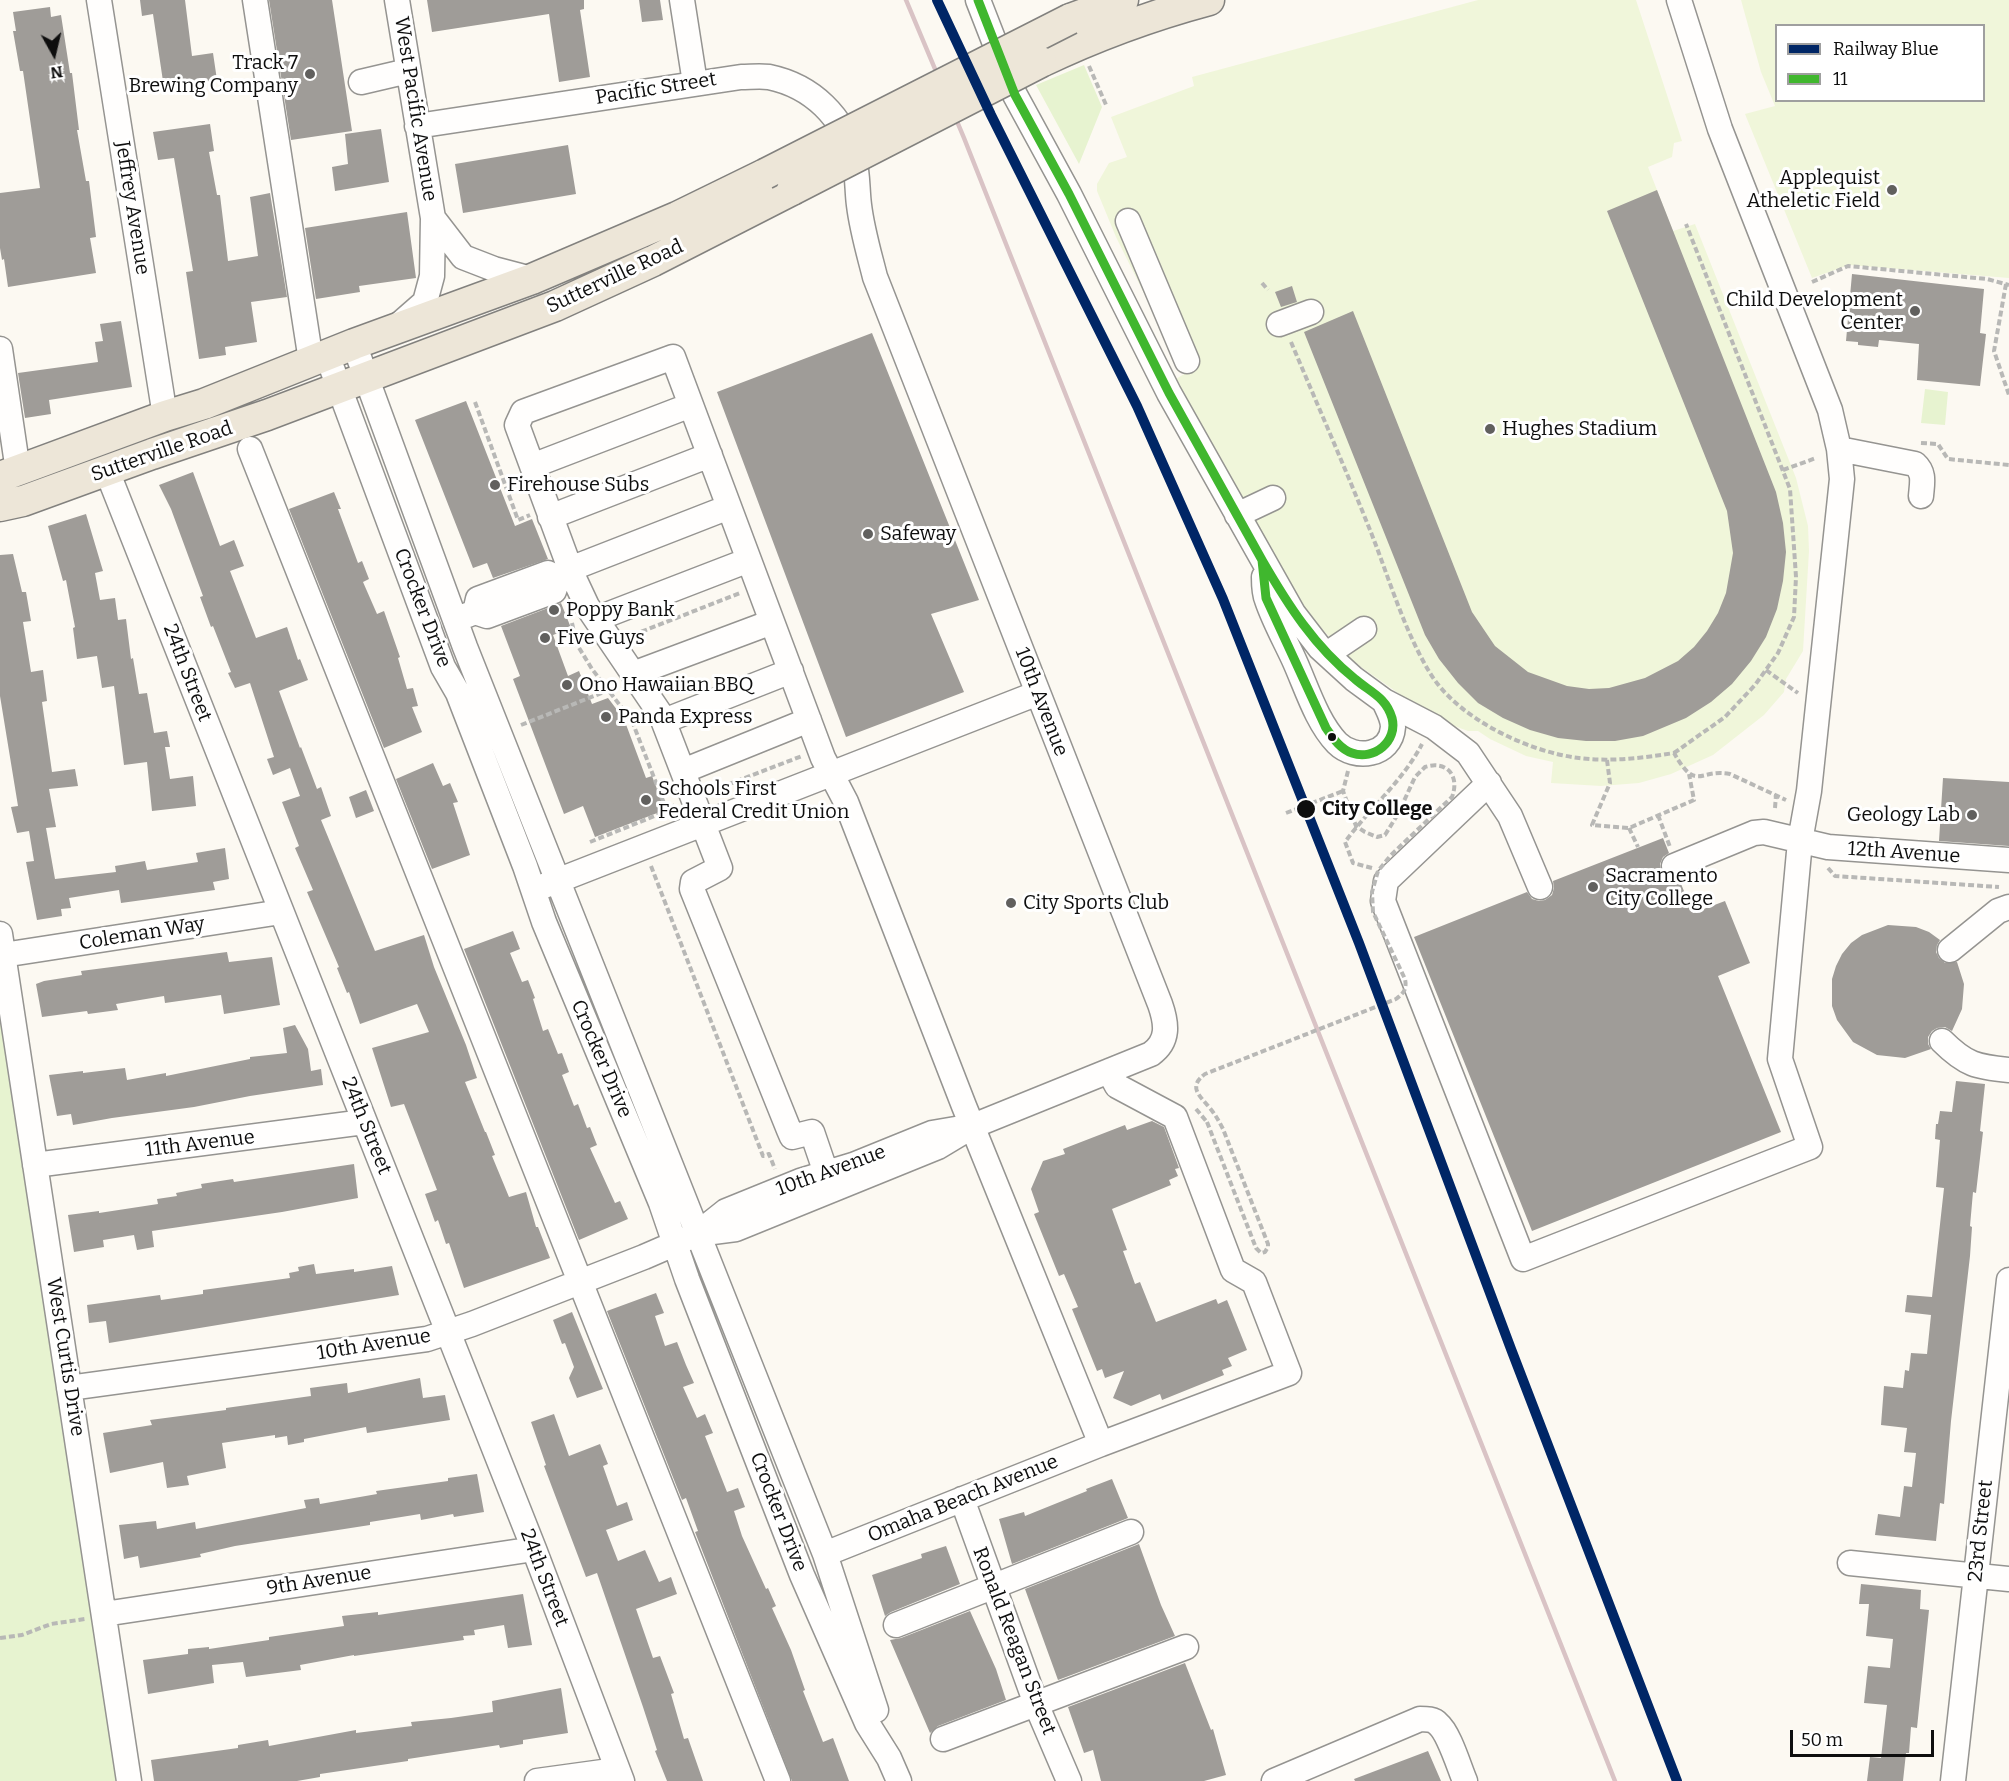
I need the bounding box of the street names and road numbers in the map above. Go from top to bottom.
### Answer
street label: West Pacific Avenue [389,15,441,203]
street label: Pacific Street [594,68,718,110]
street label: Jeffrey Avenue [110,139,154,277]
street label: Sutterville Road [543,235,687,319]
street label: Sutterville Road [88,417,236,487]
street label: Crocker Drive [388,545,456,671]
street label: 24th Street [157,621,217,725]
street label: 10th Avenue [1009,644,1073,760]
street label: 12th Avenue [1847,837,1961,869]
street label: Coleman Way [77,912,207,956]
street label: Crocker Drive [565,996,637,1122]
street label: 24th Street [336,1074,396,1178]
street label: 11th Avenue [144,1125,256,1163]
street label: 10th Avenue [773,1140,889,1202]
street label: West Curtis Drive [41,1276,89,1438]
street label: 10th Avenue [315,1324,433,1366]
street label: Crocker Drive [744,1449,812,1575]
street label: Omaha Beach Avenue [864,1450,1062,1548]
street label: 23rd Street [1964,1479,1998,1583]
street label: 24th Street [514,1526,574,1630]
street label: Ronald Reagan Street [967,1544,1061,1738]
street label: 9th Avenue [265,1561,373,1601]

